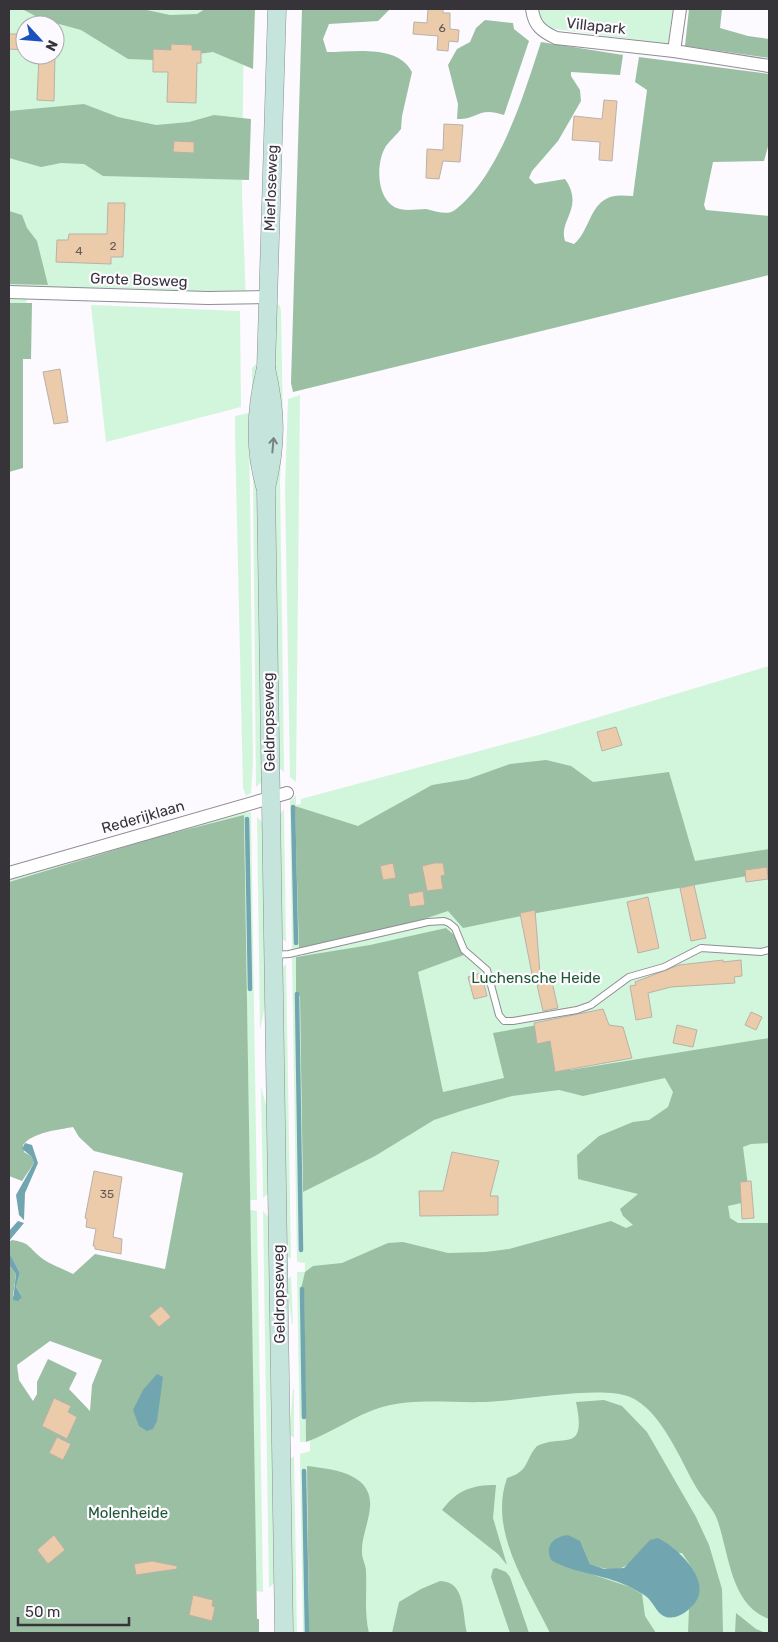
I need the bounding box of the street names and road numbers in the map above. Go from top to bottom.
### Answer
street label: Villapark [565,14,627,38]
street label: Mierloseweg [260,144,282,232]
street label: Grote Bosweg [90,269,188,291]
street label: Geldropseweg [259,672,279,772]
street label: Rederijklaan [99,797,187,837]
street label: Geldropseweg [269,1244,289,1344]

